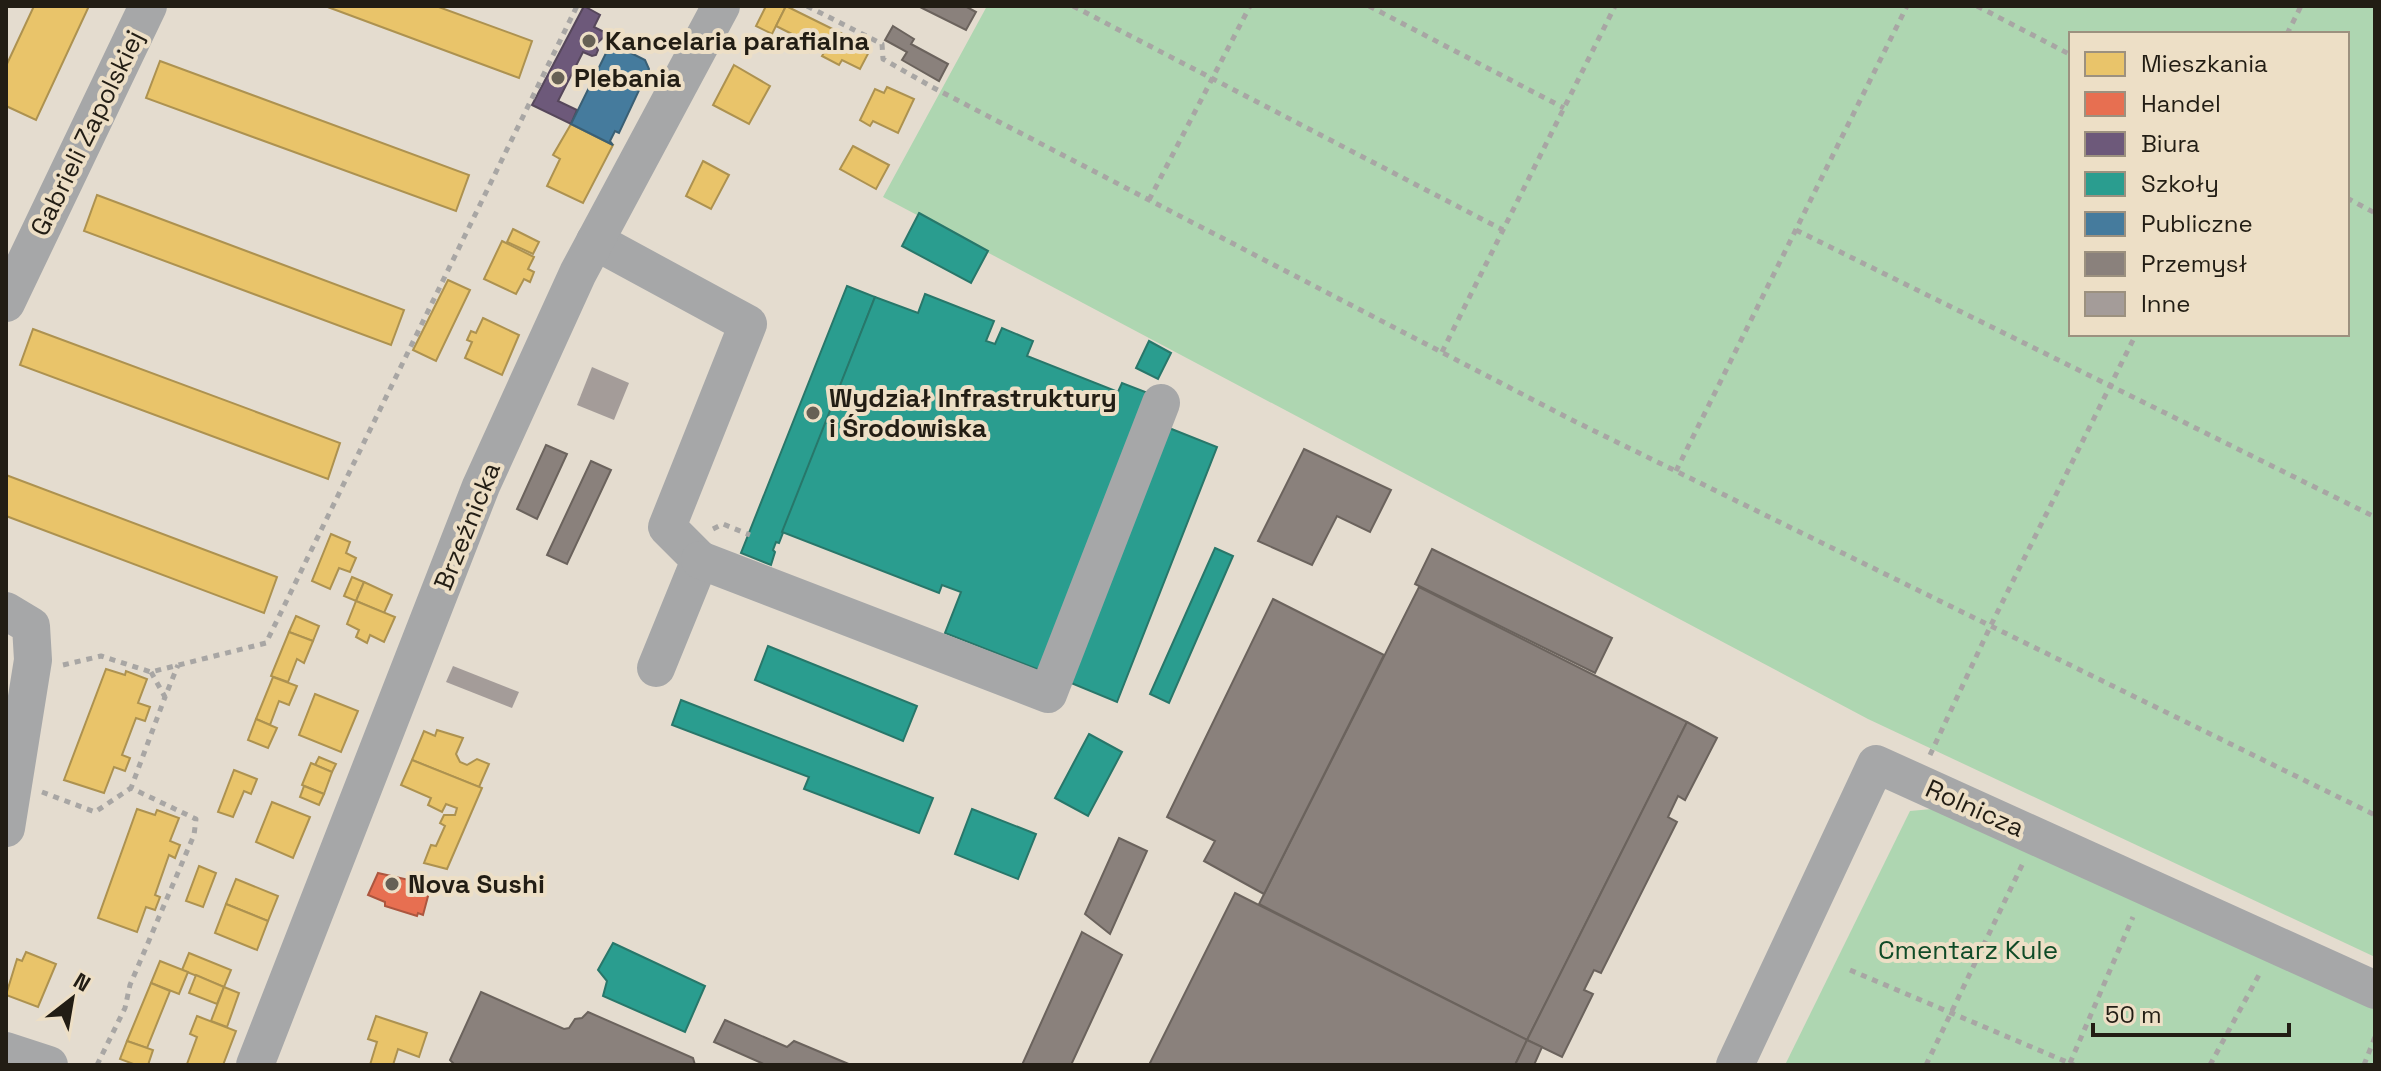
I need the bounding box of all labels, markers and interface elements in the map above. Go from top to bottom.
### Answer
street label: Gabrieli Zapolskiej [22,24,152,242]
place label: Kancelaria parafialna [605,24,870,58]
marker: Kancelaria parafialna [580,32,598,50]
legend [2069,32,2349,336]
text: Mieszkania [2141,48,2268,79]
place label: Plebania [574,61,681,95]
marker: Plebania [549,69,567,87]
text: Handel [2141,88,2221,119]
text: Biura [2141,128,2200,159]
text: Szkoły [2141,168,2219,199]
text: Publiczne [2141,208,2253,239]
text: Przemysł [2141,248,2248,279]
text: Inne [2141,288,2191,319]
place label: Wydział Infrastruktury i Środowiska [829,381,1117,445]
marker: Wydział Infrastruktury i Środowiska [804,404,822,422]
street label: Brzeźnicka [426,457,508,595]
street label: Rolnicza [1920,771,2030,845]
place label: Nova Sushi [408,867,545,901]
marker: Nova Sushi [383,875,401,893]
park label: Cmentarz Kule [1878,933,2058,967]
north arrow [32,959,112,1039]
text: N [69,966,96,998]
scale bar [2093,987,2289,1037]
text: 50 m [2105,999,2162,1030]

